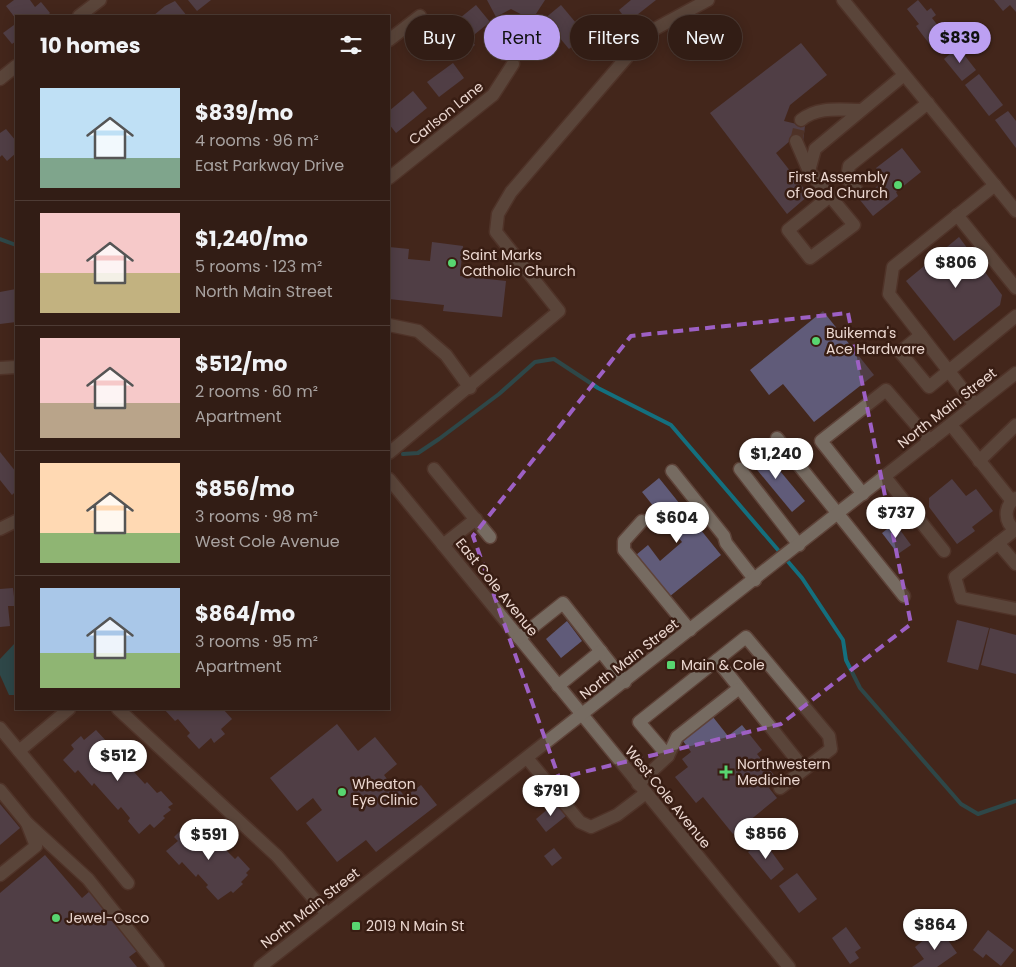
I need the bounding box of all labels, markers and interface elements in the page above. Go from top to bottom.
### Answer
chip: Buy [405,15,474,60]
chip: Rent [484,15,560,60]
chip: Filters [570,15,658,60]
chip: New [668,15,742,60]
pin: $839 [930,22,990,64]
text: $839 [940,26,980,49]
text: 10 homes [40,31,140,60]
icon: filters [337,31,365,59]
street label: Carlson Lane [404,76,488,149]
text: $839/mo [195,98,293,127]
icon: home [80,108,140,168]
text: 4 rooms · 96 m² [195,129,319,152]
text: East Parkway Drive [195,154,344,177]
place label: First Assembly of God Church [786,167,888,203]
marker: First Assembly of God Church [892,179,904,191]
text: $1,240/mo [195,224,308,253]
icon: home [80,233,140,293]
place label: Saint Marks Catholic Church [462,245,576,281]
pin: $806 [926,246,986,289]
text: $806 [935,251,977,274]
text: 5 rooms · 123 m² [195,255,322,278]
marker: Saint Marks Catholic Church [446,257,458,269]
text: North Main Street [195,280,333,303]
place label: Buikema's Ace Hardware [826,323,925,359]
marker: Buikema's Ace Hardware [810,335,822,347]
text: $512/mo [195,349,287,378]
icon: home [80,358,140,418]
street label: North Main Street [893,363,1001,453]
text: 2 rooms · 60 m² [195,380,318,403]
text: Apartment [195,405,282,428]
pin: $1,240 [735,438,817,480]
text: $1,240 [750,442,802,465]
text: $856/mo [195,474,295,503]
icon: home [80,483,140,543]
pin: $737 [866,496,926,539]
text: $737 [877,501,915,524]
pin: $604 [647,502,707,544]
text: 3 rooms · 98 m² [195,505,318,528]
text: $604 [656,506,698,529]
text: West Cole Avenue [195,530,340,553]
street label: East Cole Avenue [451,534,543,641]
text: $864/mo [195,599,295,628]
icon: home [80,608,140,668]
street label: North Main Street [575,614,683,704]
text: 3 rooms · 95 m² [195,630,318,653]
text: Apartment [195,655,282,678]
place label: Main & Cole [681,655,765,675]
marker: Main & Cole [665,659,677,671]
pin: $512 [88,740,148,782]
street label: West Cole Avenue [620,741,716,853]
text: $512 [100,744,136,767]
place label: Northwestern Medicine [737,754,831,790]
marker: Northwestern Medicine [719,765,733,779]
place label: Wheaton Eye Clinic [352,774,418,810]
pin: $791 [521,774,581,817]
text: $791 [534,779,568,802]
marker: Wheaton Eye Clinic [336,786,348,798]
pin: $591 [179,818,239,861]
pin: $856 [736,818,796,860]
text: $856 [745,822,787,845]
text: $591 [191,823,227,846]
street label: North Main Street [256,863,364,953]
place label: Jewel-Osco [66,908,149,928]
pin: $864 [905,908,965,951]
marker: Jewel-Osco [50,912,62,924]
text: $864 [914,913,956,936]
place label: 2019 N Main St [366,916,464,936]
marker: 2019 N Main St [350,920,362,932]

